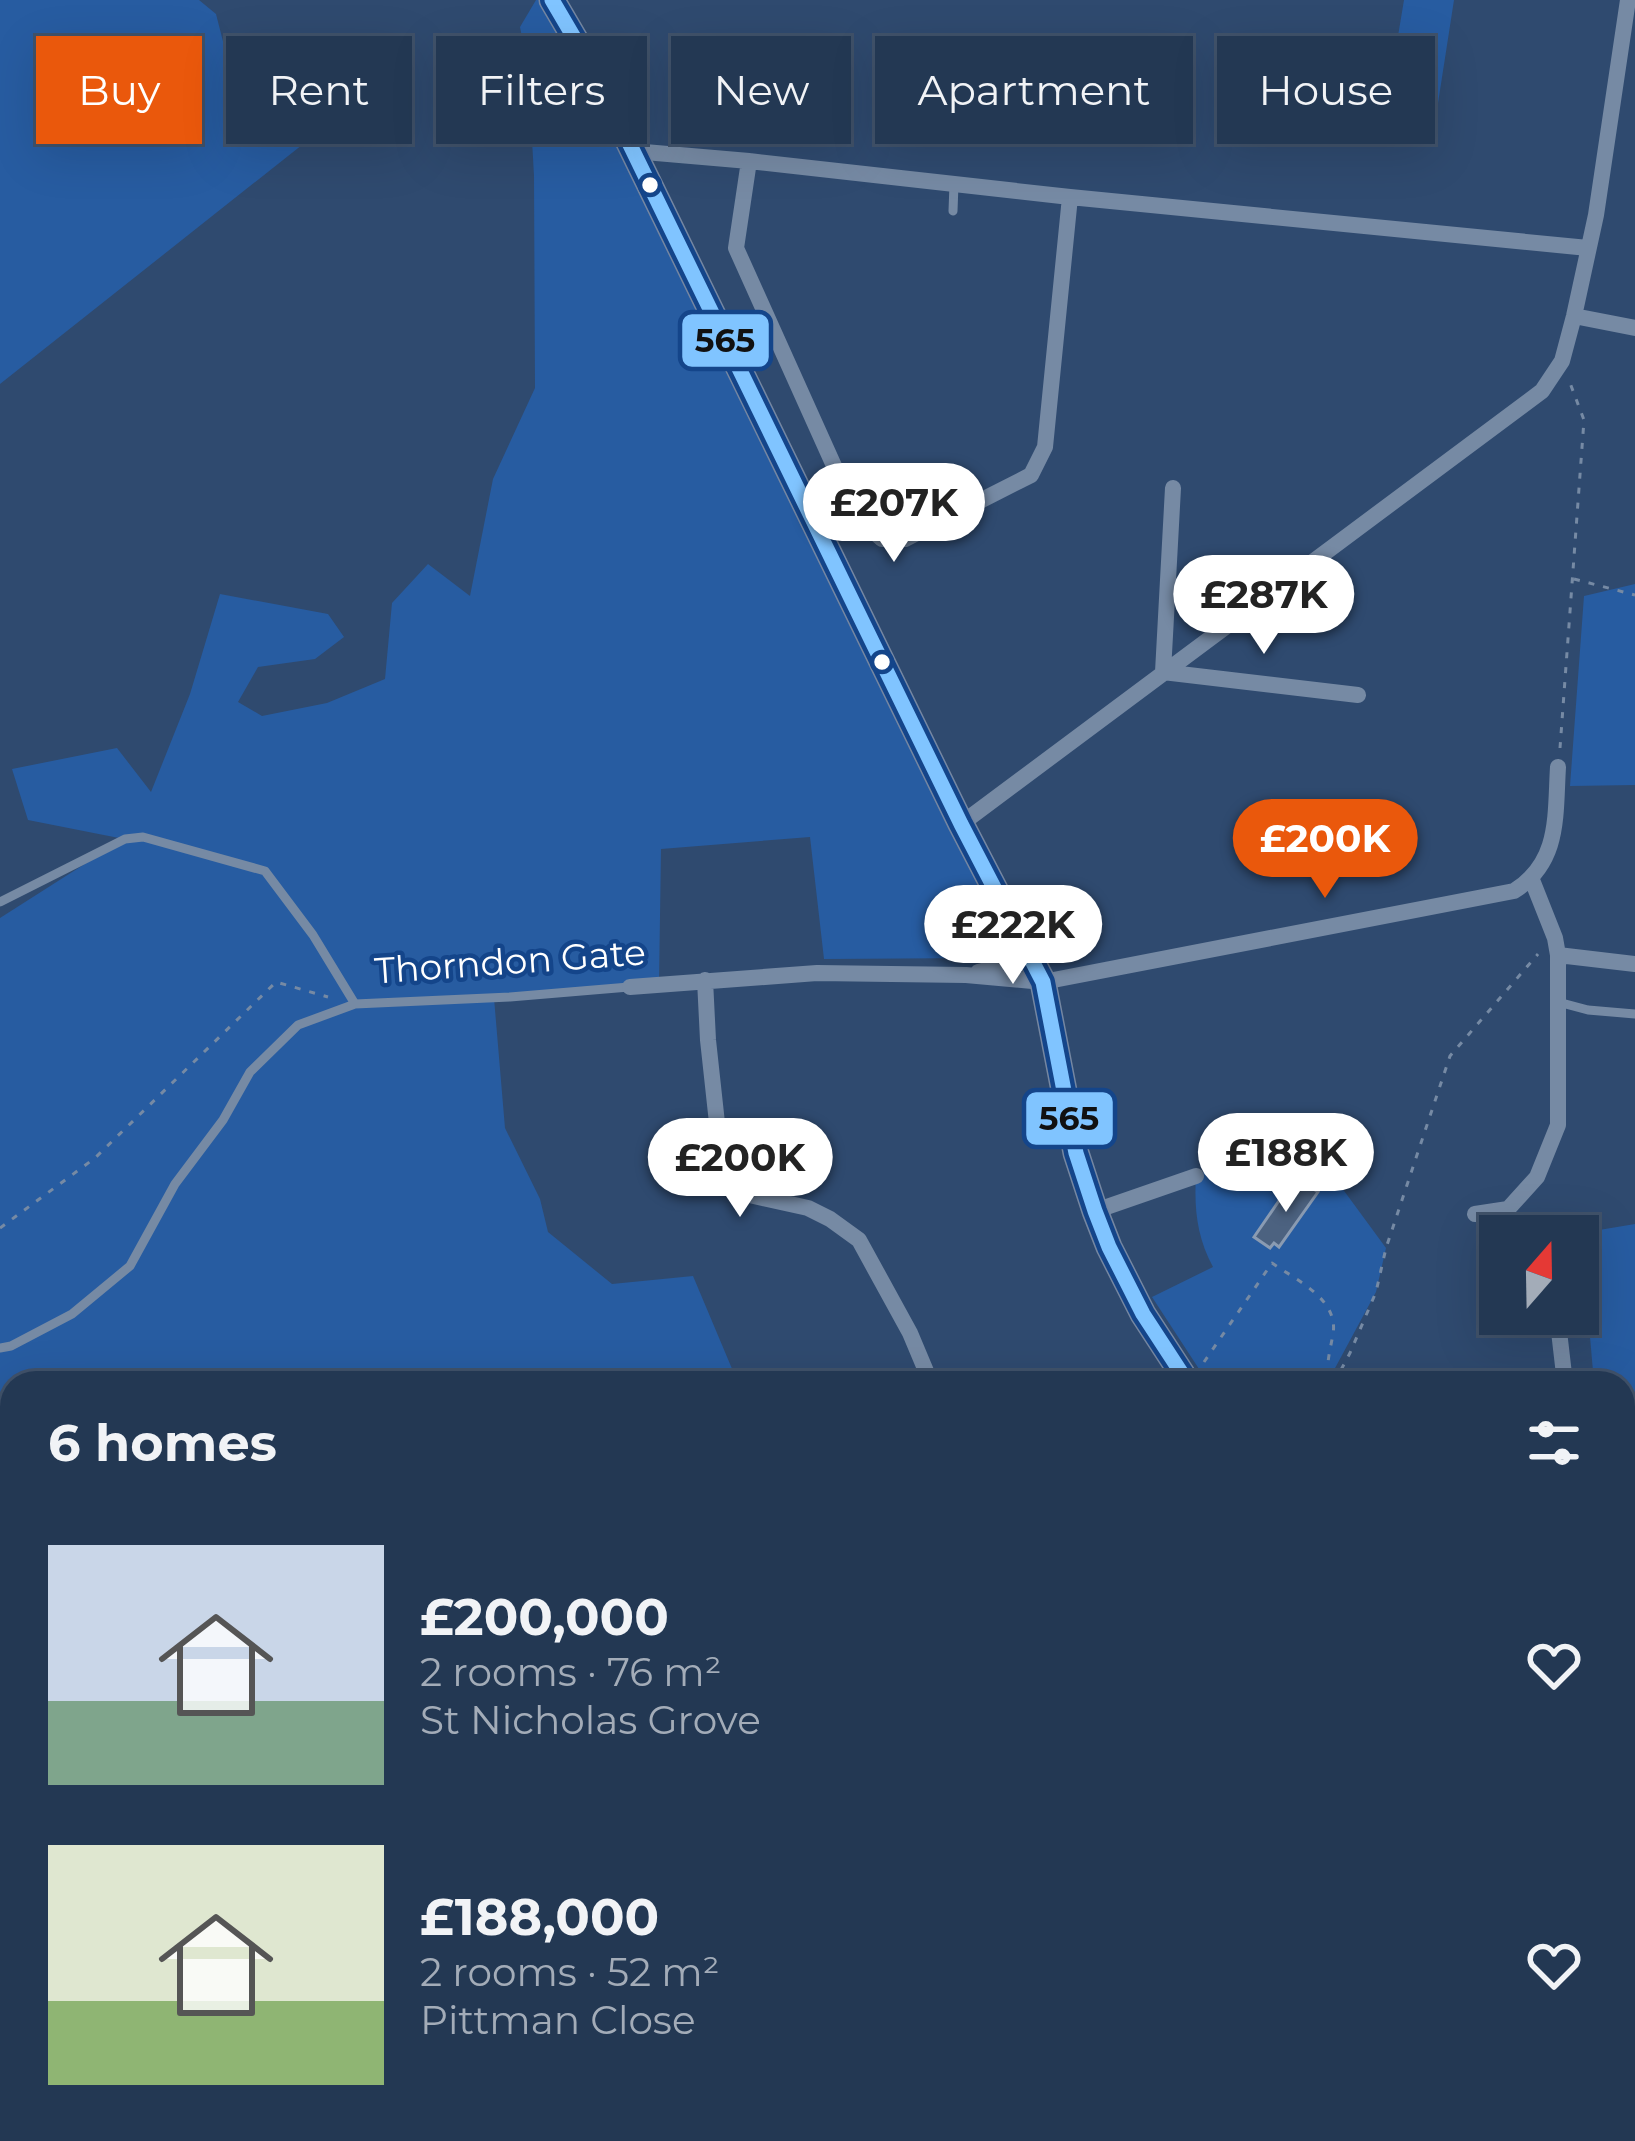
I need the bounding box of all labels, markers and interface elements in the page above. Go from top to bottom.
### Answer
chip: Buy [36,36,202,144]
chip: Rent [226,36,412,144]
chip: Filters [436,36,647,144]
chip: New [671,36,851,144]
chip: Apartment [875,36,1193,144]
chip: House [1217,36,1435,144]
unlabelled marker [639,174,661,196]
line badge: 565 [680,312,771,369]
text: 565 [695,320,755,360]
pin: £207K [810,463,978,565]
text: £207K [830,478,958,526]
pin: £287K [1180,555,1348,657]
text: £287K [1200,570,1328,618]
unlabelled marker [871,651,893,673]
pin: £200K [1241,799,1409,901]
text: £200K [1260,814,1390,862]
pin: £222K [929,885,1097,987]
text: £222K [951,900,1075,948]
street label: Thorndon Gate [373,930,647,992]
line badge: 565 [1024,1090,1115,1147]
text: 565 [1039,1098,1099,1138]
pin: £188K [1202,1113,1370,1215]
pin: £200K [656,1118,824,1220]
text: £188K [1225,1128,1347,1176]
text: £200K [675,1133,805,1181]
north arrow [1479,1215,1599,1335]
map controls [1479,1215,1599,1335]
icon: filters [1521,1410,1587,1476]
text: 6 homes [48,1412,277,1474]
text: £200,000 [420,1586,669,1648]
icon: home [144,1593,288,1737]
icon: heart [1521,1632,1587,1698]
text: 2 rooms · 76 m² [420,1648,721,1696]
text: St Nicholas Grove [420,1696,761,1744]
text: £188,000 [420,1886,659,1948]
icon: home [144,1893,288,2037]
icon: heart [1521,1932,1587,1998]
text: 2 rooms · 52 m² [420,1948,720,1996]
text: Pittman Close [420,1996,695,2044]

